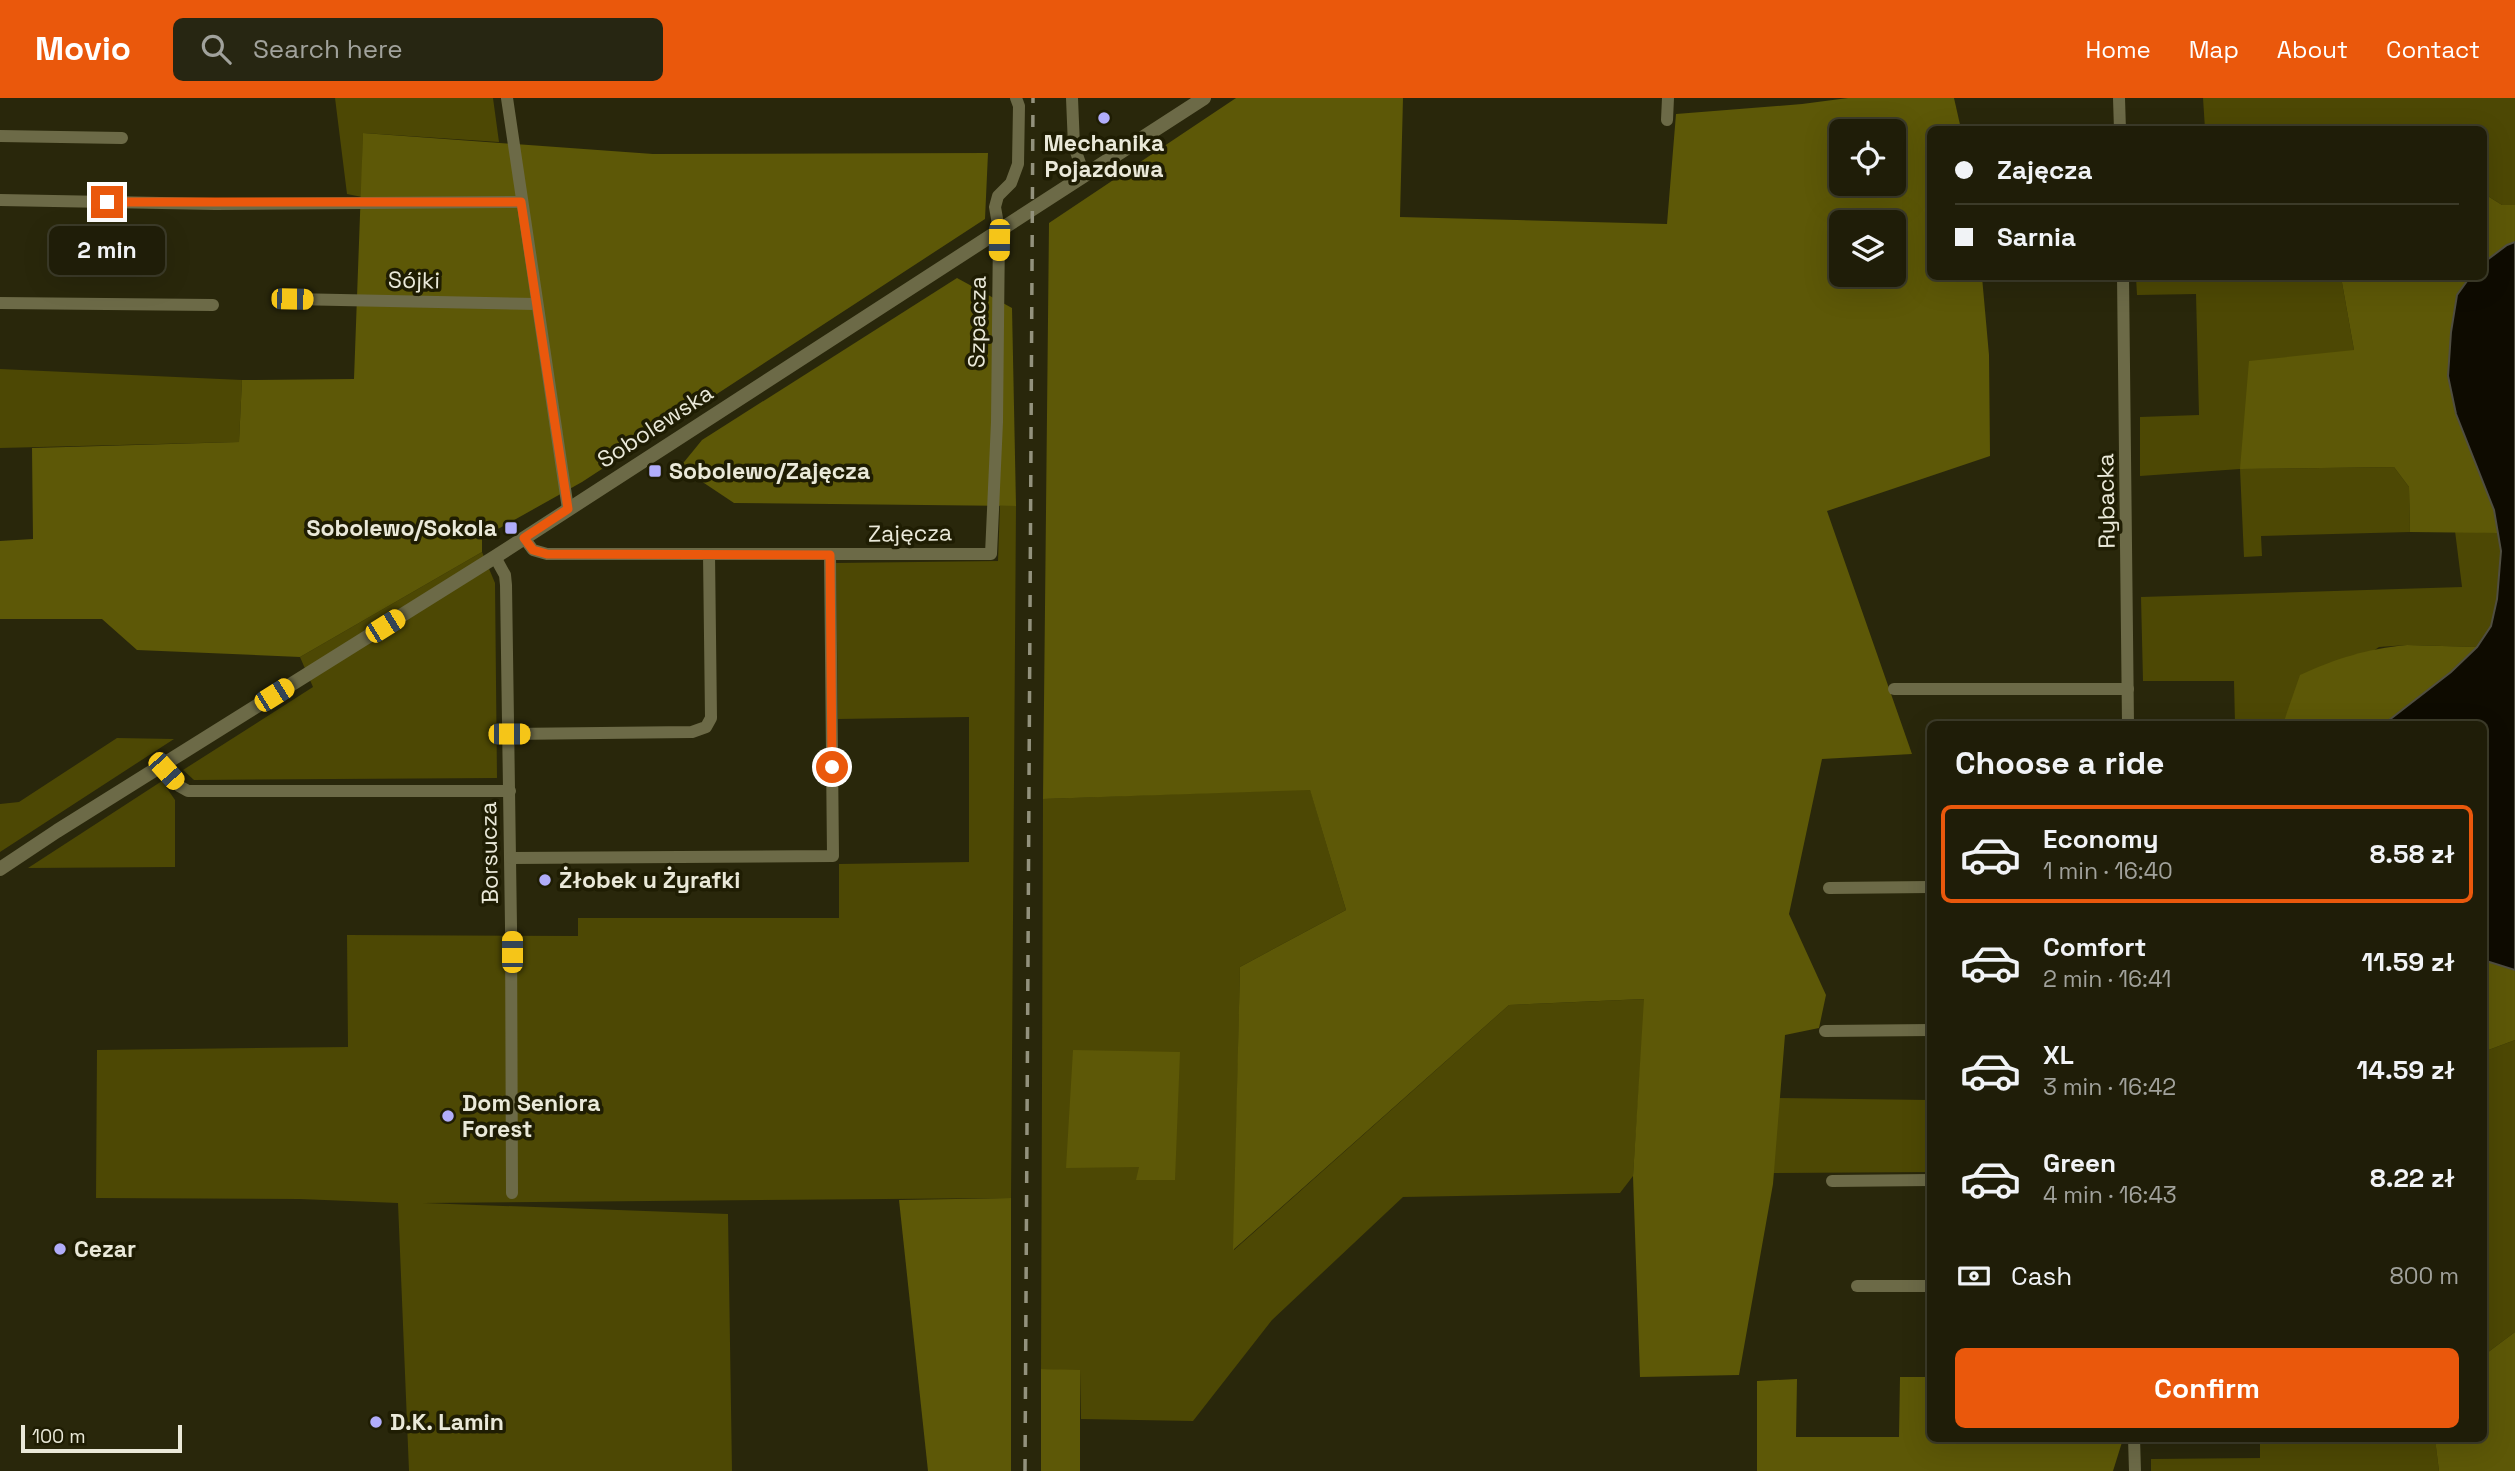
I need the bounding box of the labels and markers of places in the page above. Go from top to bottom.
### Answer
marker: Mechanika Pojazdowa [1096,110,1112,126]
place label: Mechanika Pojazdowa [1044,128,1164,184]
place label: Sobolewo/Zajęcza [669,456,870,486]
marker: Sobolewo/Zajęcza [647,463,663,479]
place label: Sobolewo/Sokola [306,513,497,543]
marker: Sobolewo/Sokola [503,520,519,536]
place label: Żłobek u Żyrafki [559,865,740,895]
marker: Żłobek u Żyrafki [537,872,553,888]
place label: Dom Seniora Forest [462,1088,601,1144]
marker: Dom Seniora Forest [440,1108,456,1124]
place label: Cezar [74,1234,136,1264]
marker: Cezar [52,1241,68,1257]
place label: D.K. Lamin [390,1407,504,1437]
marker: D.K. Lamin [368,1414,384,1430]

